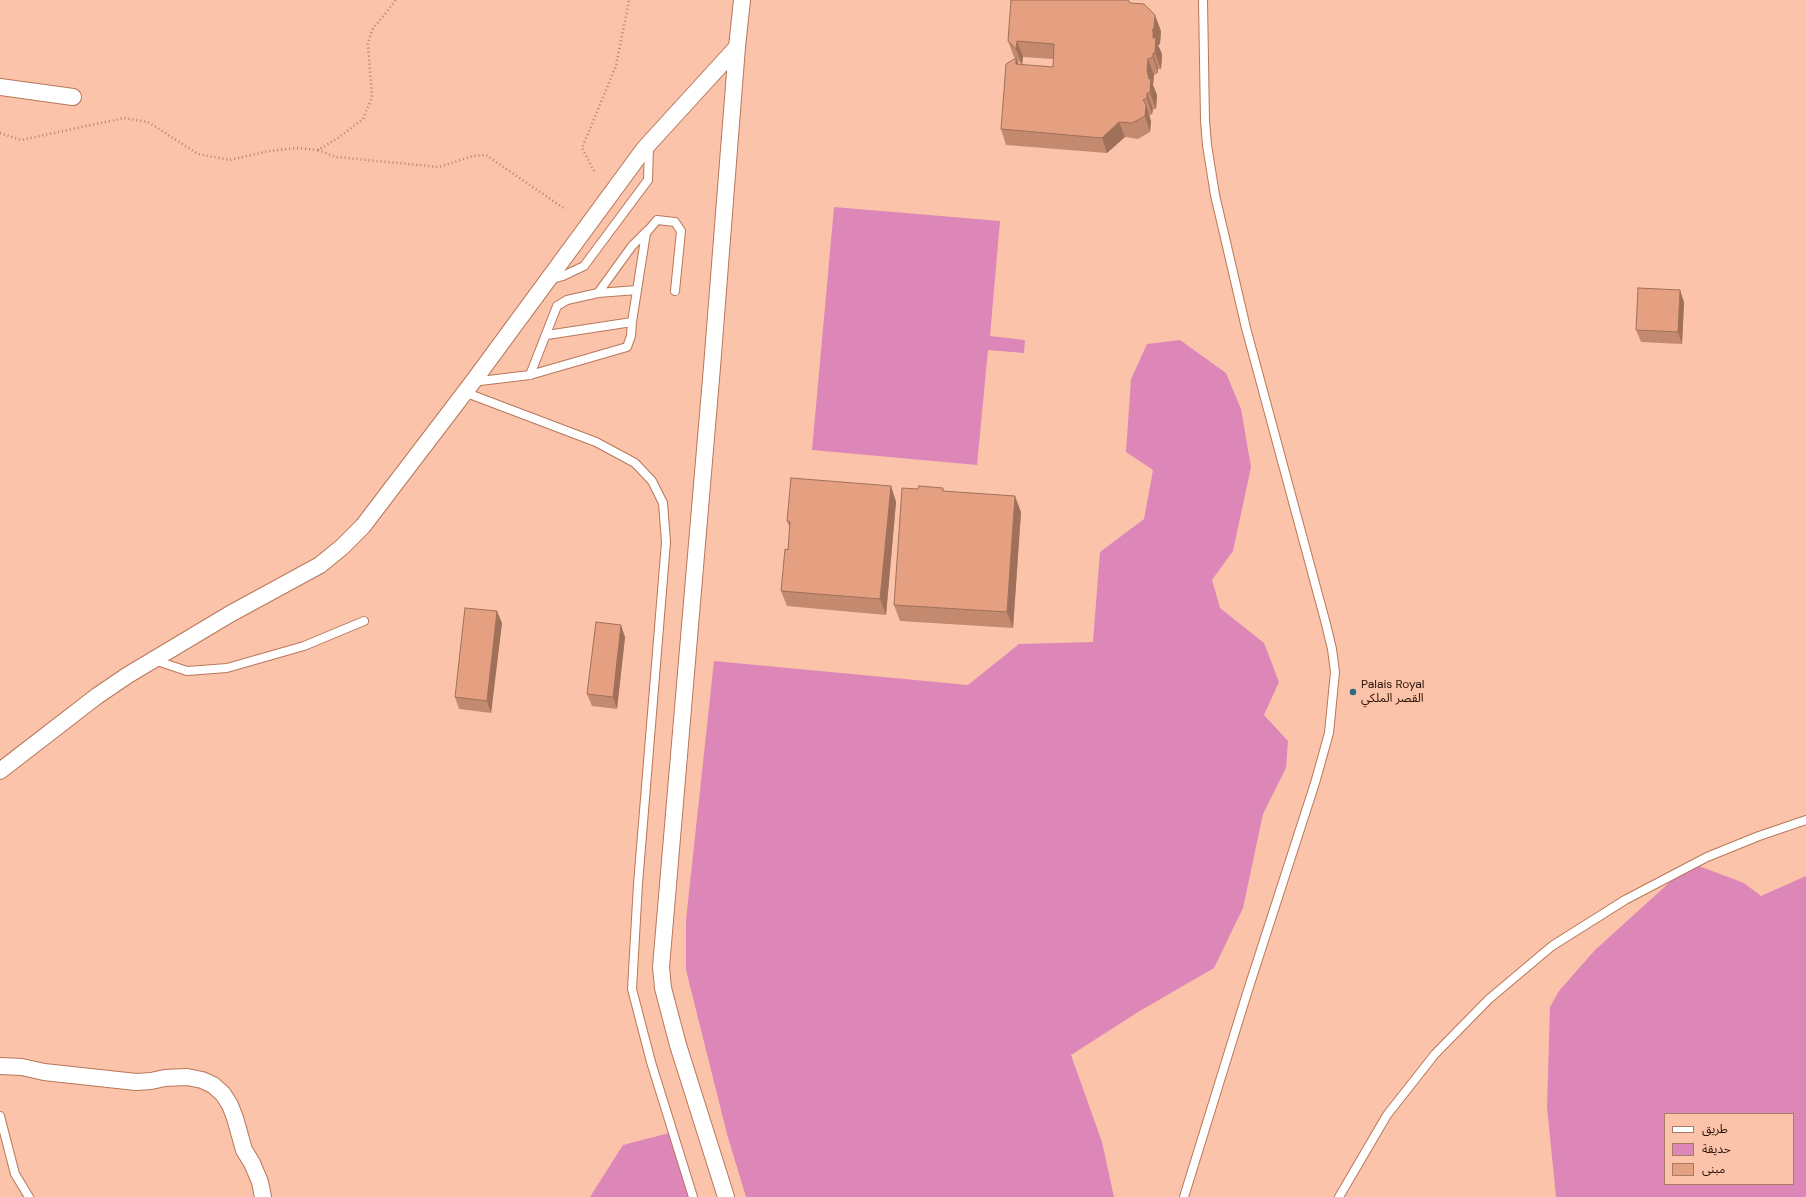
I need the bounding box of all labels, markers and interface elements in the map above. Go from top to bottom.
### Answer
place label: Palais Royal القصر الملكي [1361,678,1424,706]
marker: Palais Royal القصر الملكي [1348,687,1358,697]
legend [1664,1113,1794,1185]
text: طريق [1702,1121,1728,1137]
text: حديقة [1702,1141,1731,1157]
text: مبنى [1702,1161,1725,1177]

